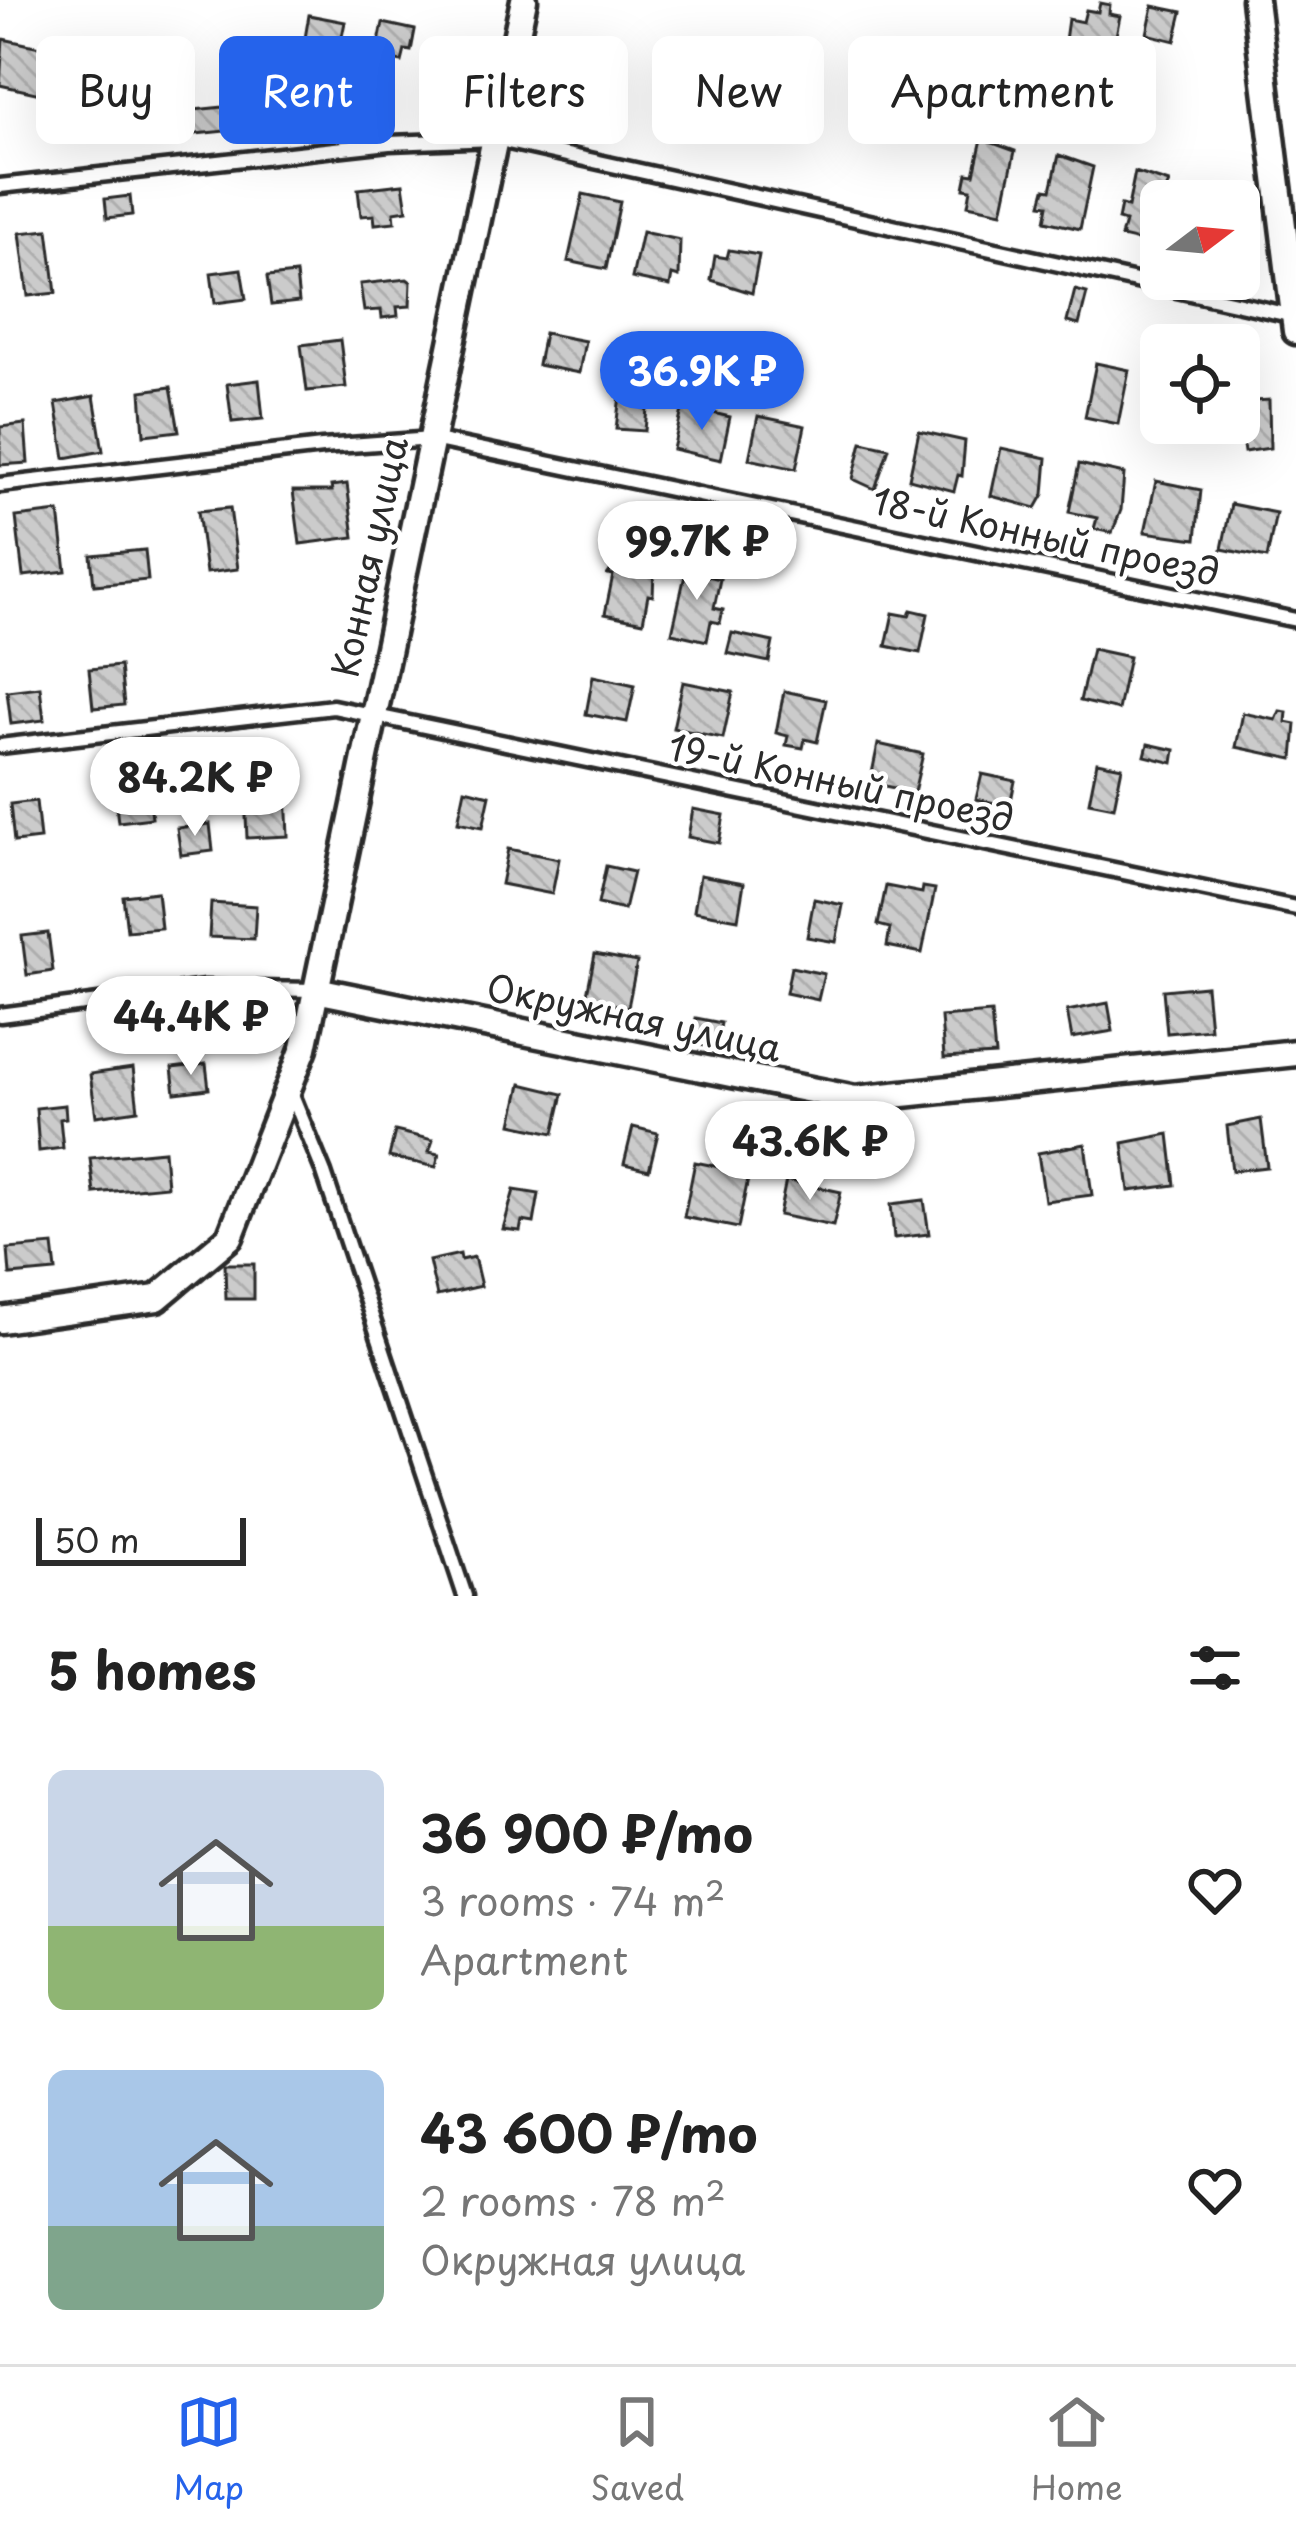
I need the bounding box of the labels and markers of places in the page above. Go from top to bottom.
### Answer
pin: 36.9K ₽ [591,331,813,433]
pin: 99.7K ₽ [586,501,808,603]
pin: 84.2K ₽ [84,737,306,839]
pin: 44.4K ₽ [80,976,302,1078]
pin: 43.6K ₽ [699,1101,921,1203]

